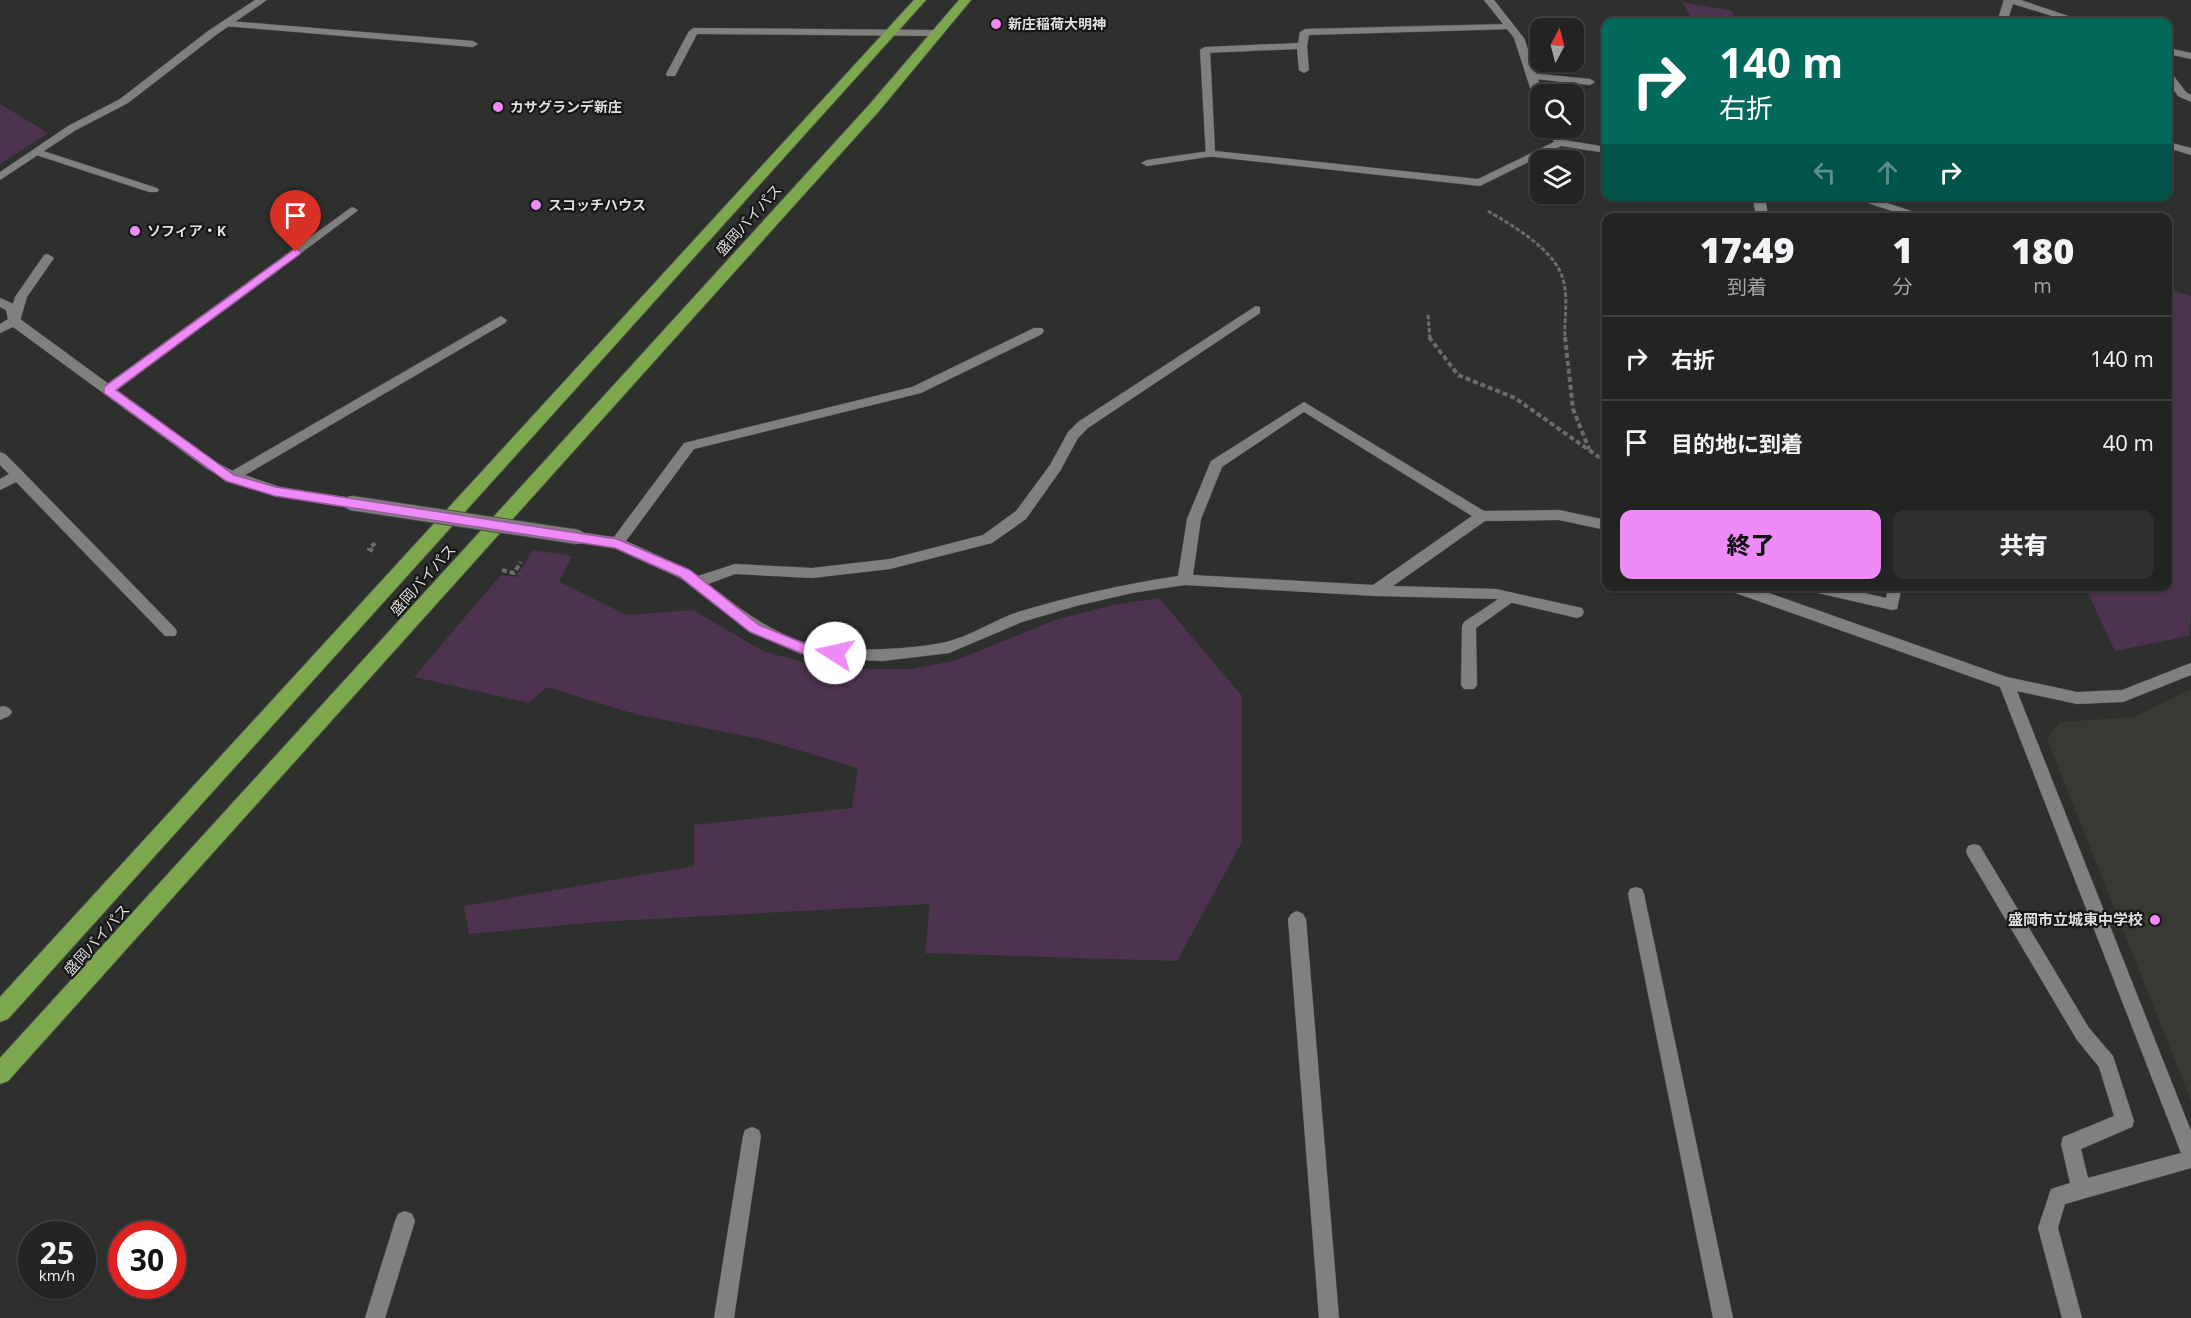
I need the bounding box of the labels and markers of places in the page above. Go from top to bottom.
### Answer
place label: 新庄稲荷大明神 [1008,14,1106,33]
marker: 新庄稲荷大明神 [989,17,1003,31]
place label: カサグランデ新庄 [510,97,622,116]
marker: カサグランデ新庄 [491,100,505,114]
pin [270,190,321,252]
place label: スコッチハウス [548,195,646,214]
marker: スコッチハウス [529,198,543,212]
place label: ソフィア・K [147,221,227,240]
marker: ソフィア・K [128,224,142,238]
place label: 盛岡市立城東中学校 [2008,909,2143,929]
marker: 盛岡市立城東中学校 [2148,913,2162,927]

